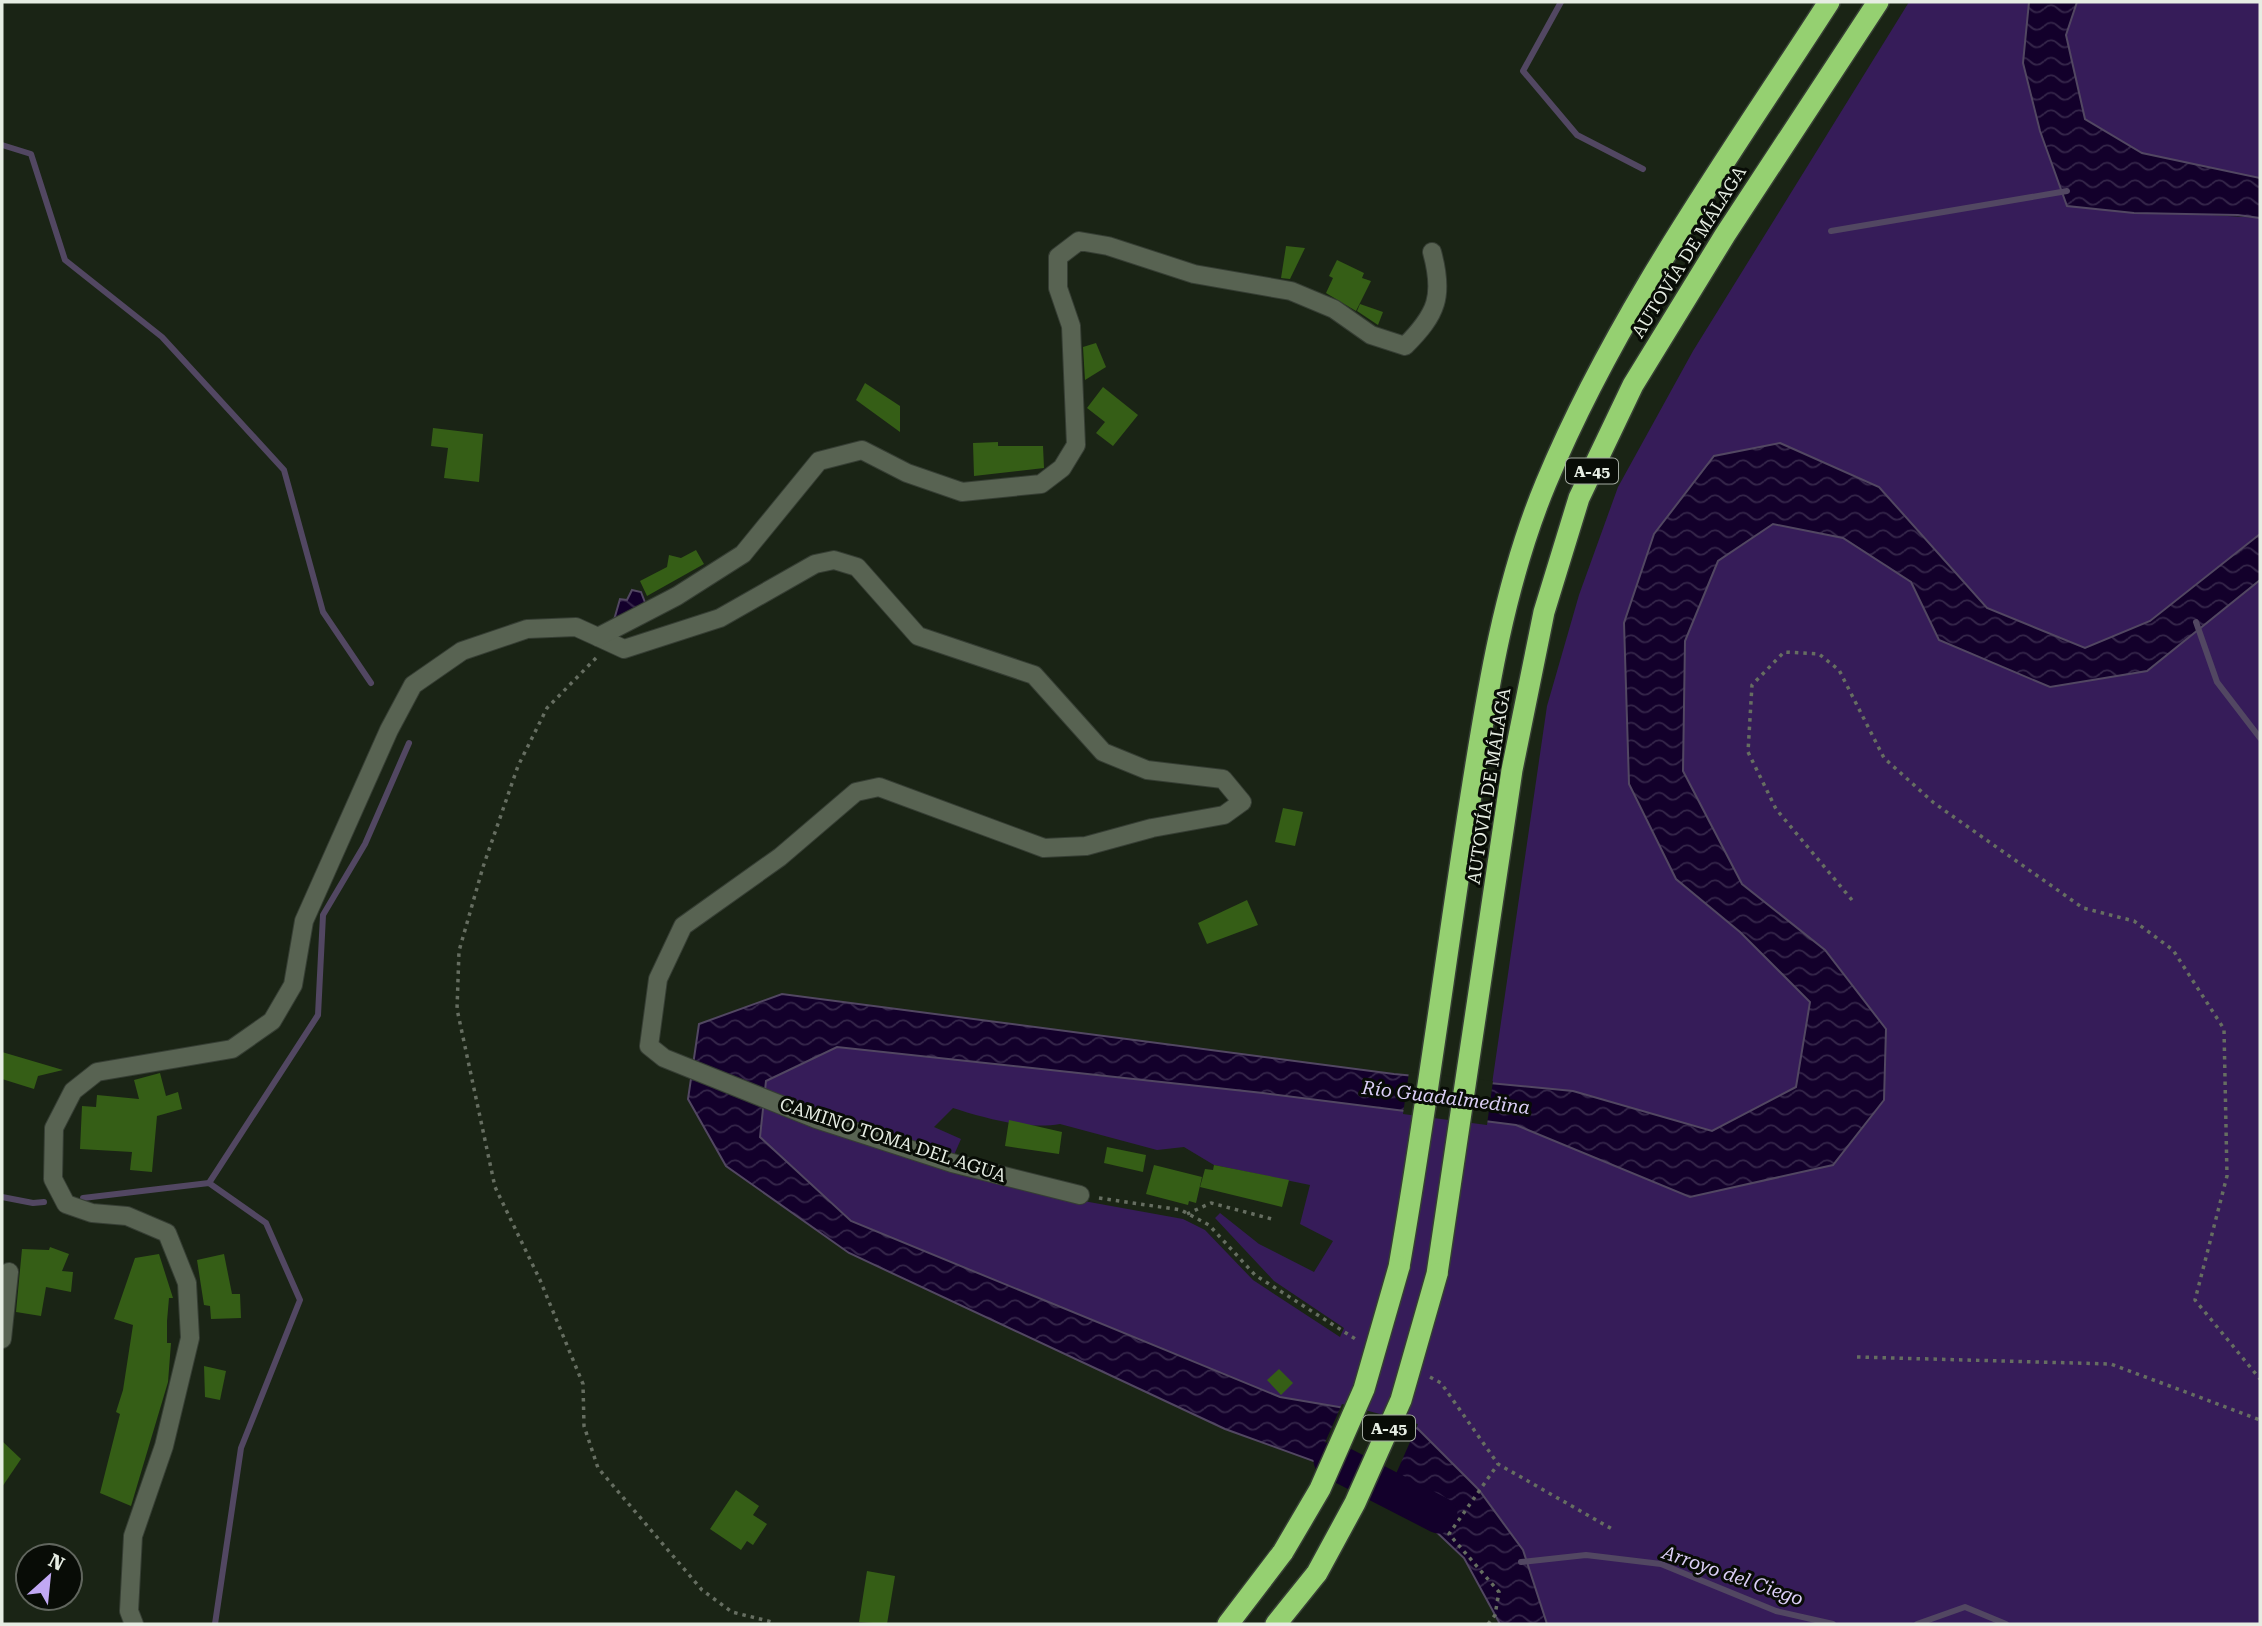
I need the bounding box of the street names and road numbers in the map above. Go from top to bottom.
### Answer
street label: AUTOVÍA DE MÁLAGA [1627,162,1750,341]
road number: A-45 [1566,458,1618,484]
street label: AUTOVÍA DE MÁLAGA [1463,686,1514,886]
street label: CAMINO TOMA DEL AGUA [777,1093,1009,1186]
road number: A-45 [1363,1416,1415,1440]

